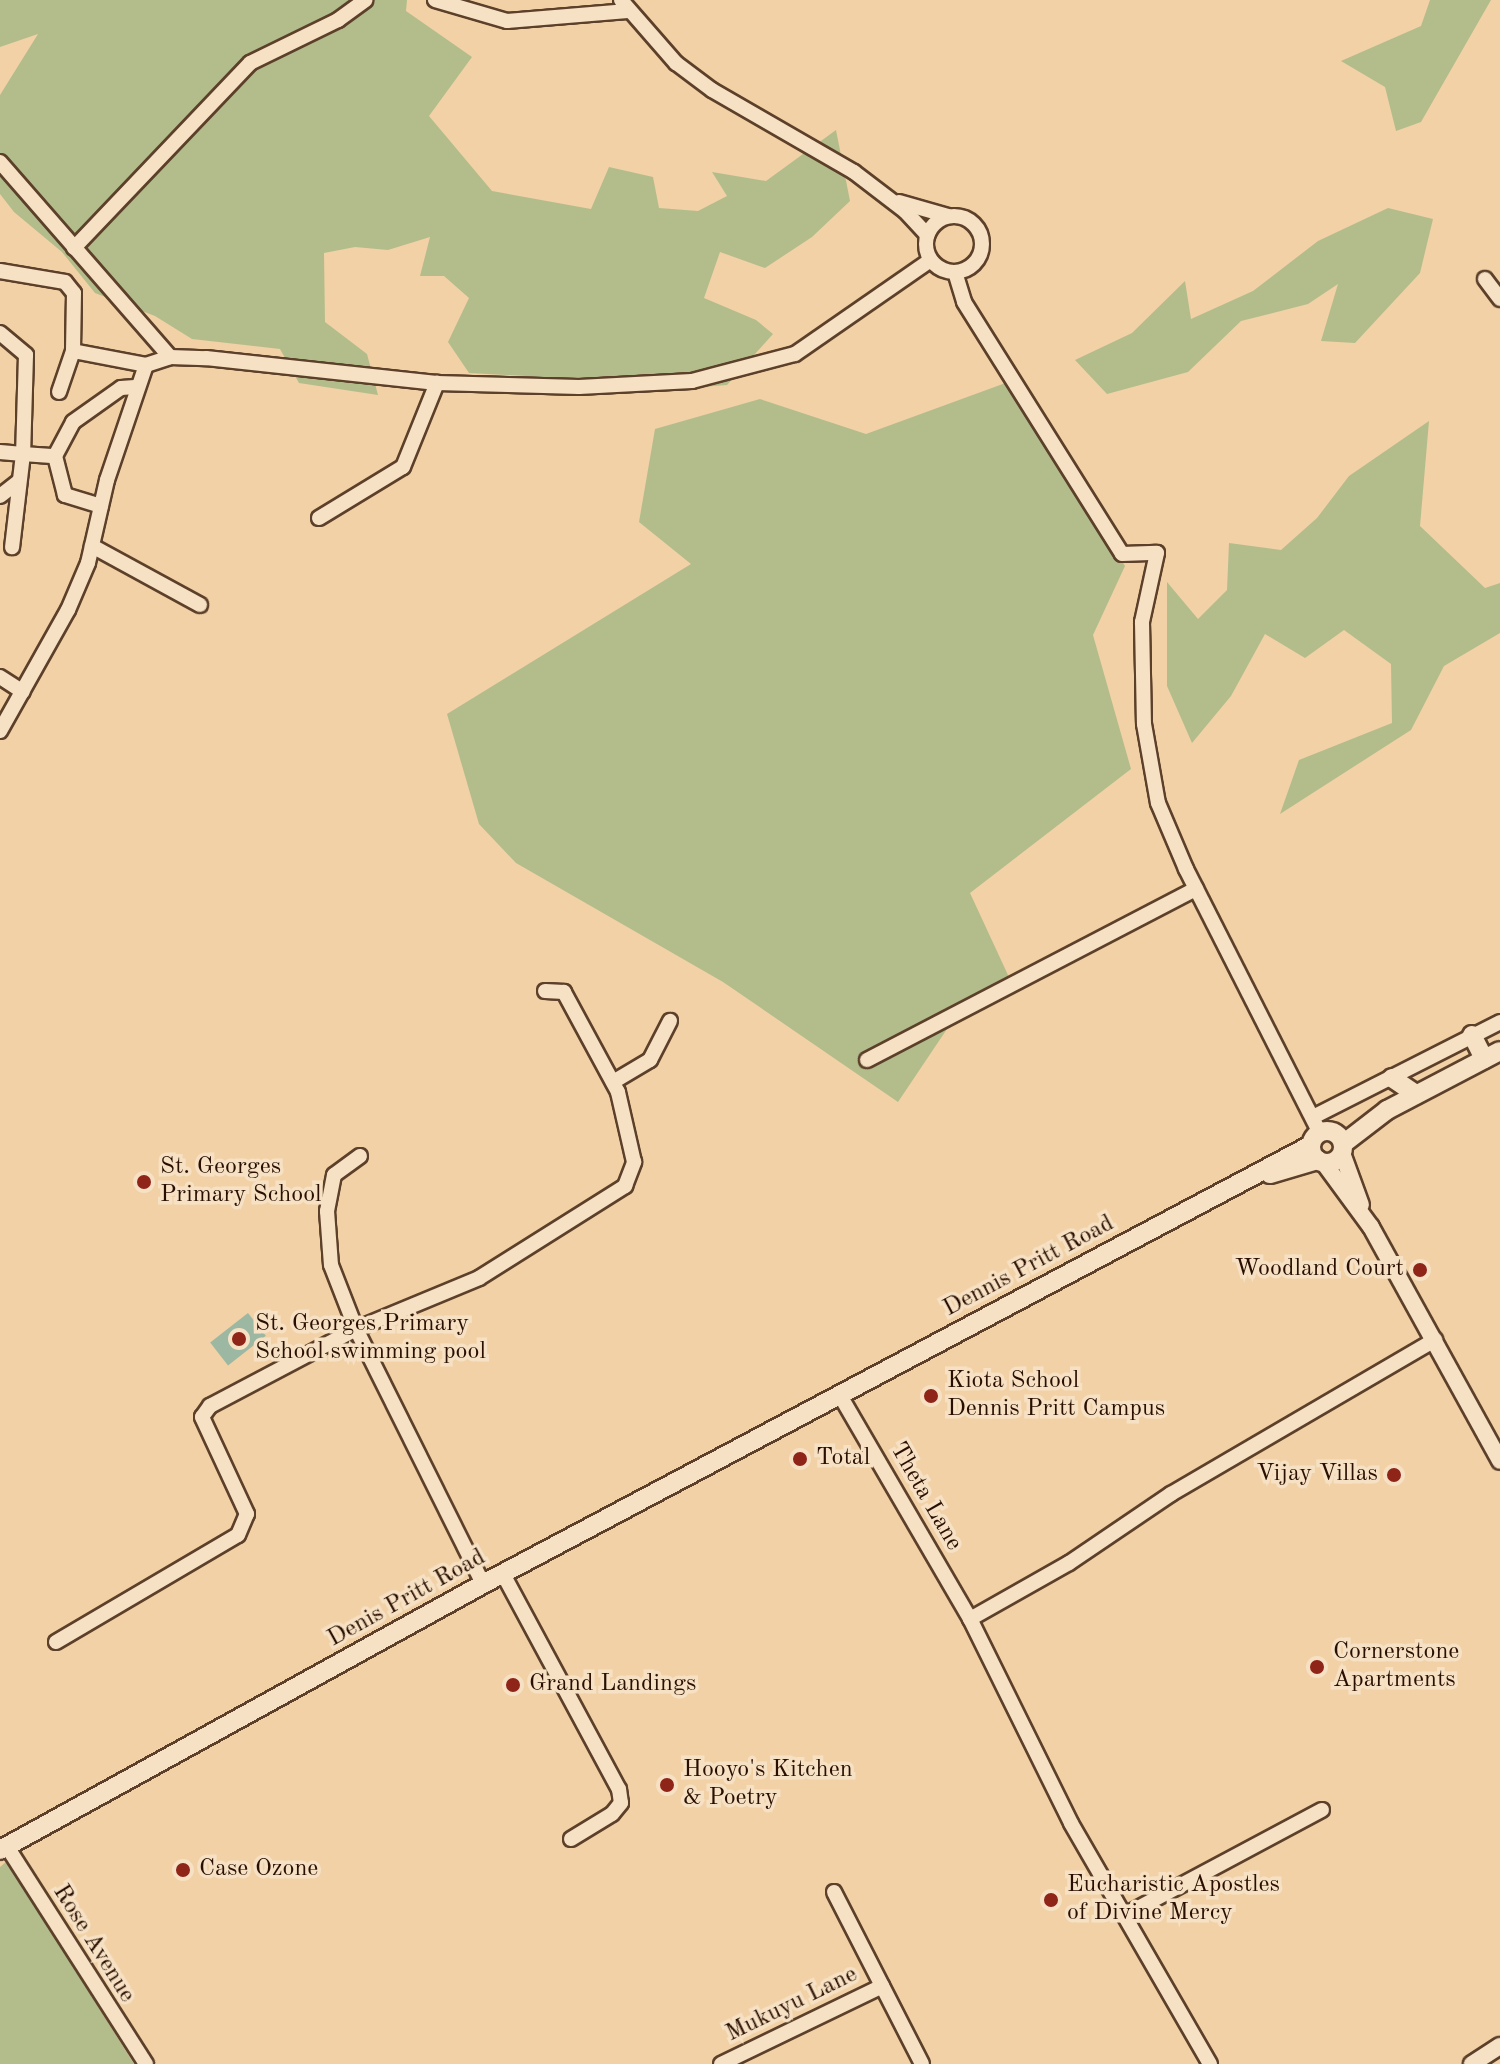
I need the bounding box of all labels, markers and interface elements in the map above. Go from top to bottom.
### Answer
place label: St. Georges Primary School [160,1154,322,1210]
marker: St. Georges Primary School [135,1173,153,1191]
street label: Dennis Pritt Road [939,1210,1119,1324]
place label: Woodland Court [1235,1256,1404,1284]
marker: Woodland Court [1411,1261,1429,1279]
place label: St. Georges Primary School swimming pool [255,1311,486,1367]
marker: St. Georges Primary School swimming pool [230,1330,248,1348]
place label: Kiota School Dennis Pritt Campus [947,1368,1165,1424]
marker: Kiota School Dennis Pritt Campus [922,1387,940,1405]
street label: Theta Lane [882,1438,968,1556]
place label: Total [816,1445,870,1473]
marker: Total [791,1450,809,1468]
place label: Vijay Villas [1256,1461,1378,1489]
marker: Vijay Villas [1385,1466,1403,1484]
street label: Denis Pritt Road [323,1544,491,1654]
place label: Cornerstone Apartments [1333,1639,1459,1695]
marker: Cornerstone Apartments [1308,1658,1326,1676]
place label: Grand Landings [529,1671,696,1699]
marker: Grand Landings [504,1676,522,1694]
place label: Hooyo's Kitchen & Poetry [683,1757,853,1813]
marker: Hooyo's Kitchen & Poetry [658,1776,676,1794]
place label: Case Ozone [199,1856,318,1884]
marker: Case Ozone [174,1861,192,1879]
place label: Eucharistic Apostles of Divine Mercy [1067,1872,1280,1928]
street label: Rose Avenue [45,1880,141,2008]
marker: Eucharistic Apostles of Divine Mercy [1042,1891,1060,1909]
street label: Mukuyu Lane [722,1961,862,2049]

